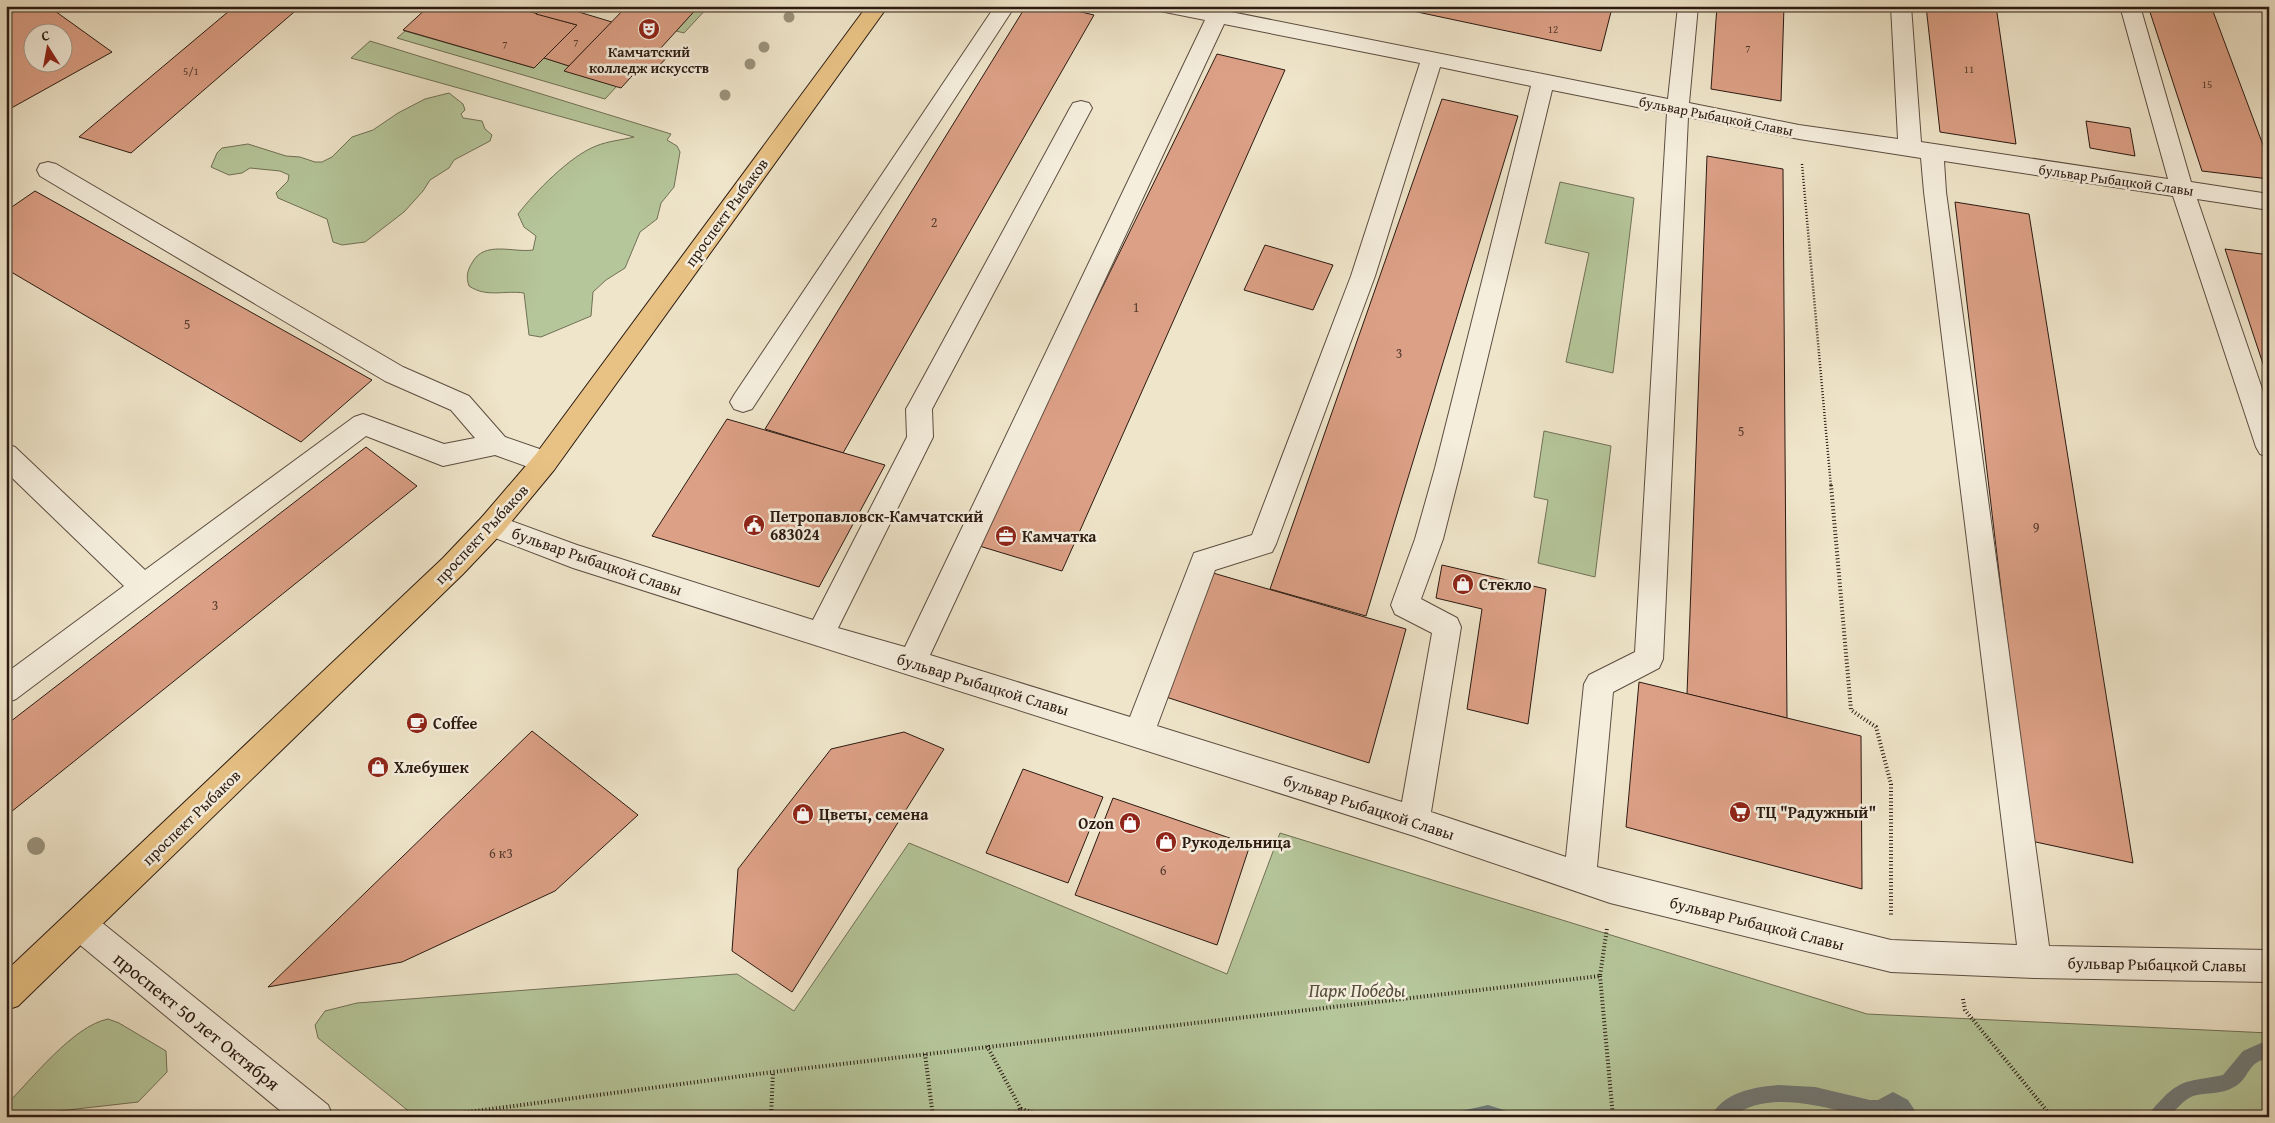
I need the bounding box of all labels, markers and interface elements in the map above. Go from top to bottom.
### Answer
theatre icon: Камчатский колледж искусств [637,17,661,41]
house number: 12 [1548,21,1558,37]
north arrow [22,22,72,72]
text: С [40,25,51,46]
house number: 7 [573,34,579,50]
house number: 7 [502,36,508,52]
house number: 7 [1745,40,1751,56]
place label: Камчатский колледж искусств [589,42,709,78]
house number: 11 [1964,61,1974,77]
house number: 5/1 [183,63,199,79]
house number: 15 [2202,76,2212,92]
street label: бульвар Рыбацкой Славы [1637,91,1795,141]
street label: проспект Рыбаков [678,153,774,271]
street label: бульвар Рыбацкой Славы [2037,159,2195,201]
house number: 2 [931,212,937,232]
house number: 1 [1133,297,1139,317]
house number: 5 [184,314,190,334]
house number: 3 [1396,343,1402,363]
house number: 5 [1738,421,1744,441]
street label: проспект Рыбаков [428,478,534,589]
place label: Петропавловск-Камчатский 683024 [770,504,983,546]
public building icon: Петропавловск-Камчатский 683024 [742,513,766,537]
house number: 9 [2033,517,2040,537]
street label: бульвар Рыбацкой Славы [509,521,685,601]
office icon: Камчатка [994,524,1018,548]
place label: Камчатка [1022,524,1097,548]
shop icon: Стекло [1451,572,1475,596]
place label: Стекло [1479,572,1532,596]
house number: 3 [212,595,218,615]
street label: бульвар Рыбацкой Славы [894,646,1072,722]
cafe icon: Coffee [405,711,429,735]
place label: Coffee [433,711,478,735]
shop icon: Хлебушек [366,755,390,779]
place label: Хлебушек [394,755,469,779]
street label: проспект Рыбаков [136,763,246,870]
street label: бульвар Рыбацкой Славы [1280,768,1458,846]
supermarket icon: ТЦ "Радужный" [1728,800,1752,824]
place label: ТЦ "Радужный" [1756,800,1876,824]
shop icon: Цветы, семена [791,802,815,826]
place label: Цветы, семена [819,802,929,826]
place label: Ozon [1078,811,1115,835]
shop icon: Ozon [1118,811,1142,835]
shop icon: Рукодельница [1154,830,1178,854]
place label: Рукодельница [1182,830,1292,854]
house number: 6 к3 [489,843,513,863]
house number: 6 [1160,860,1167,880]
street label: бульвар Рыбацкой Славы [1667,890,1847,956]
street label: проспект 50 лет Октября [108,945,287,1097]
street label: бульвар Рыбацкой Славы [2067,950,2247,978]
park label: Парк Победы [1308,976,1406,1004]

